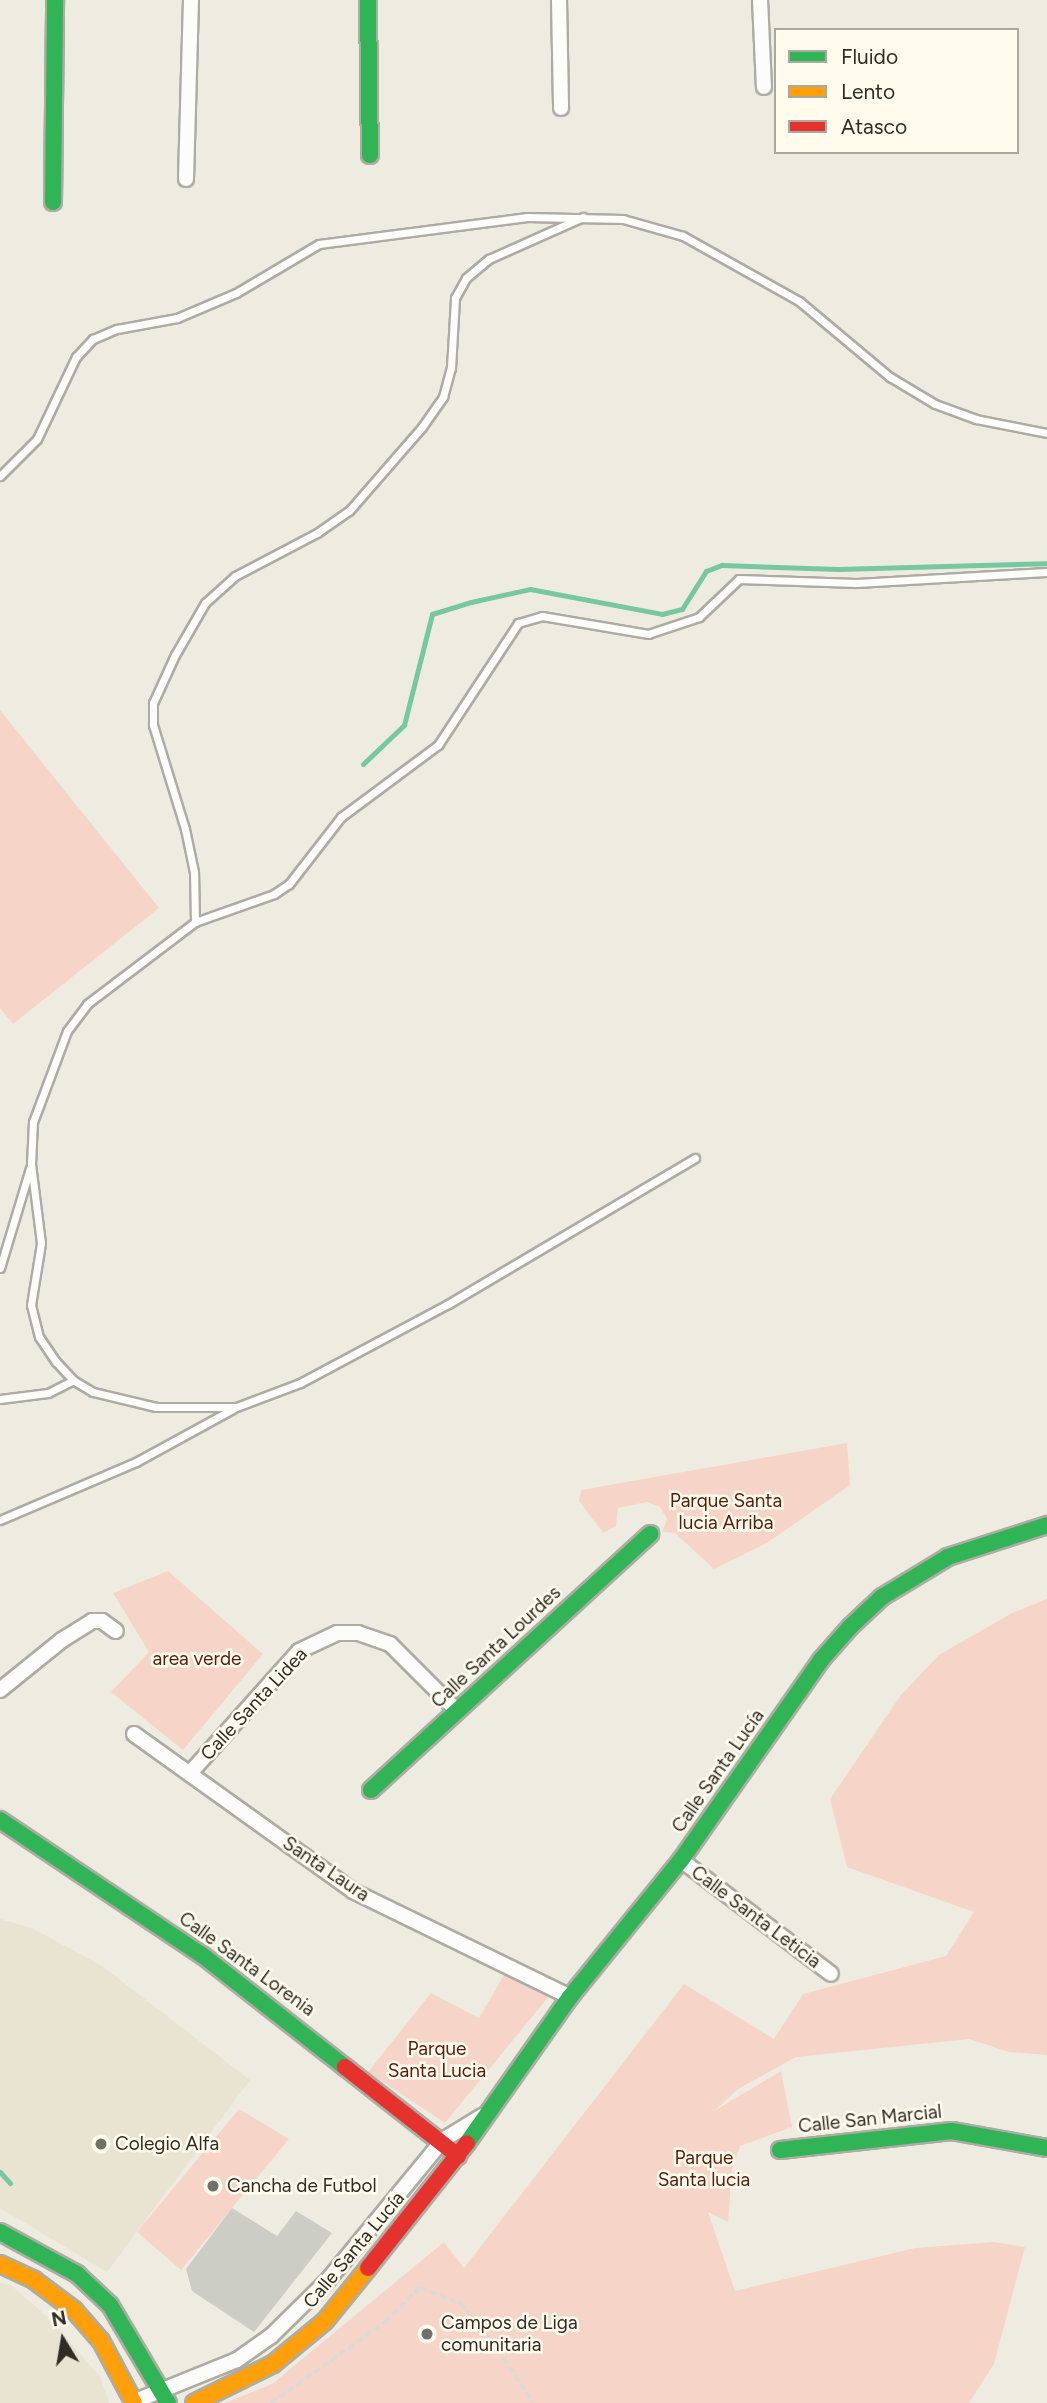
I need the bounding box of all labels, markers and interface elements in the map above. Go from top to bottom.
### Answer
legend [774,28,1019,154]
text: Fluido [841,44,898,69]
text: Lento [841,79,895,104]
text: Atasco [841,114,907,139]
park label: Parque Santa lucia Arriba [670,1490,782,1534]
street label: Calle Santa Lourdes [427,1581,565,1713]
street label: Calle Santa Lidea [196,1643,312,1765]
park label: area verde [153,1648,241,1670]
street label: Calle Santa Lucía [667,1705,769,1837]
street label: Santa Laura [278,1832,374,1906]
street label: Calle Santa Leticia [687,1861,825,1973]
street label: Calle Santa Lorenia [174,1907,320,2021]
park label: Parque Santa Lucia [388,2038,486,2082]
street label: Calle San Marcial [797,2100,943,2138]
place label: Colegio Alfa [115,2133,219,2155]
marker: Colegio Alfa [93,2136,109,2152]
park label: Parque Santa lucia [658,2147,750,2191]
place label: Cancha de Futbol [227,2175,377,2197]
marker: Cancha de Futbol [205,2178,221,2194]
street label: Calle Santa Lucía [299,2187,409,2313]
north arrow [28,2305,98,2375]
text: N [49,2306,68,2332]
place label: Campos de Liga comunitaria [441,2312,578,2356]
marker: Campos de Liga comunitaria [419,2326,435,2342]

